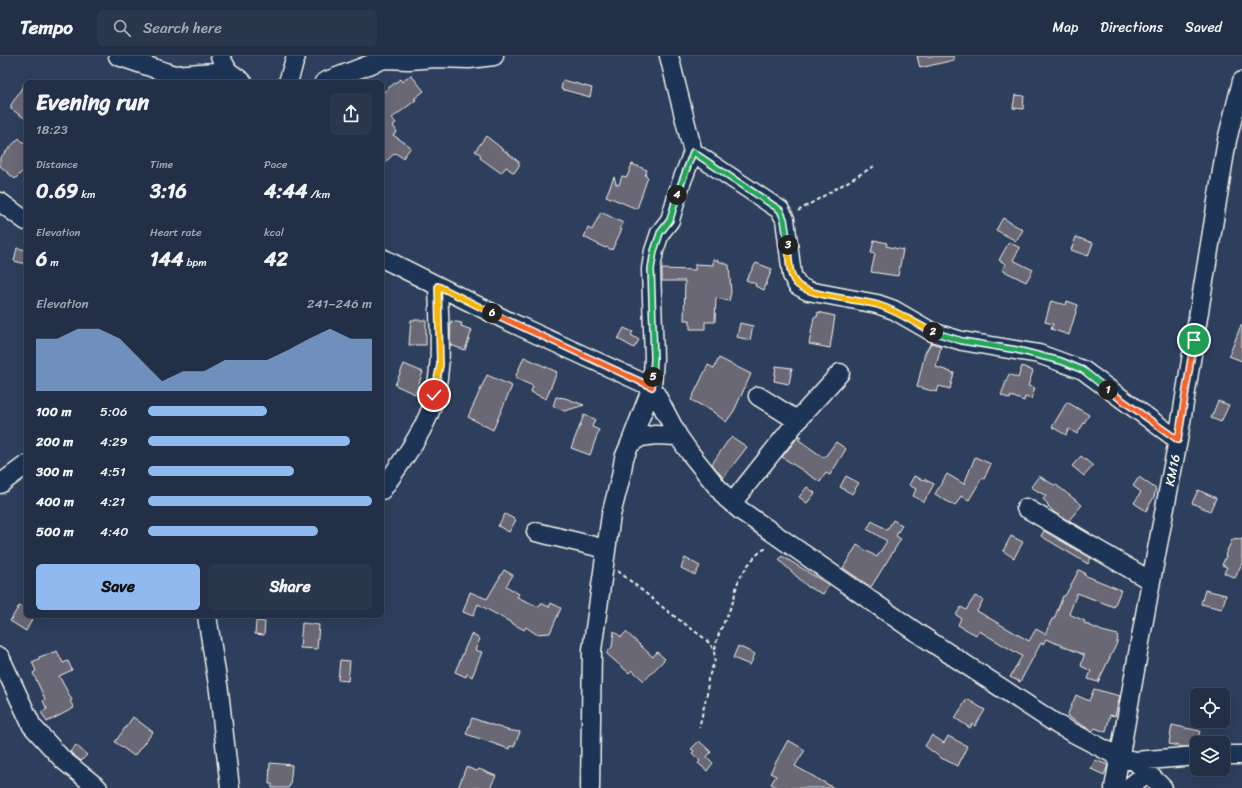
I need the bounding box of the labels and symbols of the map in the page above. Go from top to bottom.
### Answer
pin: 4 [667,185,687,205]
pin: 3 [778,235,798,255]
pin: 6 [482,303,502,323]
pin: 2 [923,322,943,342]
pin [1177,323,1211,357]
pin: 5 [643,367,663,387]
pin [417,378,451,412]
pin: 1 [1098,380,1118,400]
street label: KM16 [1158,452,1187,488]

